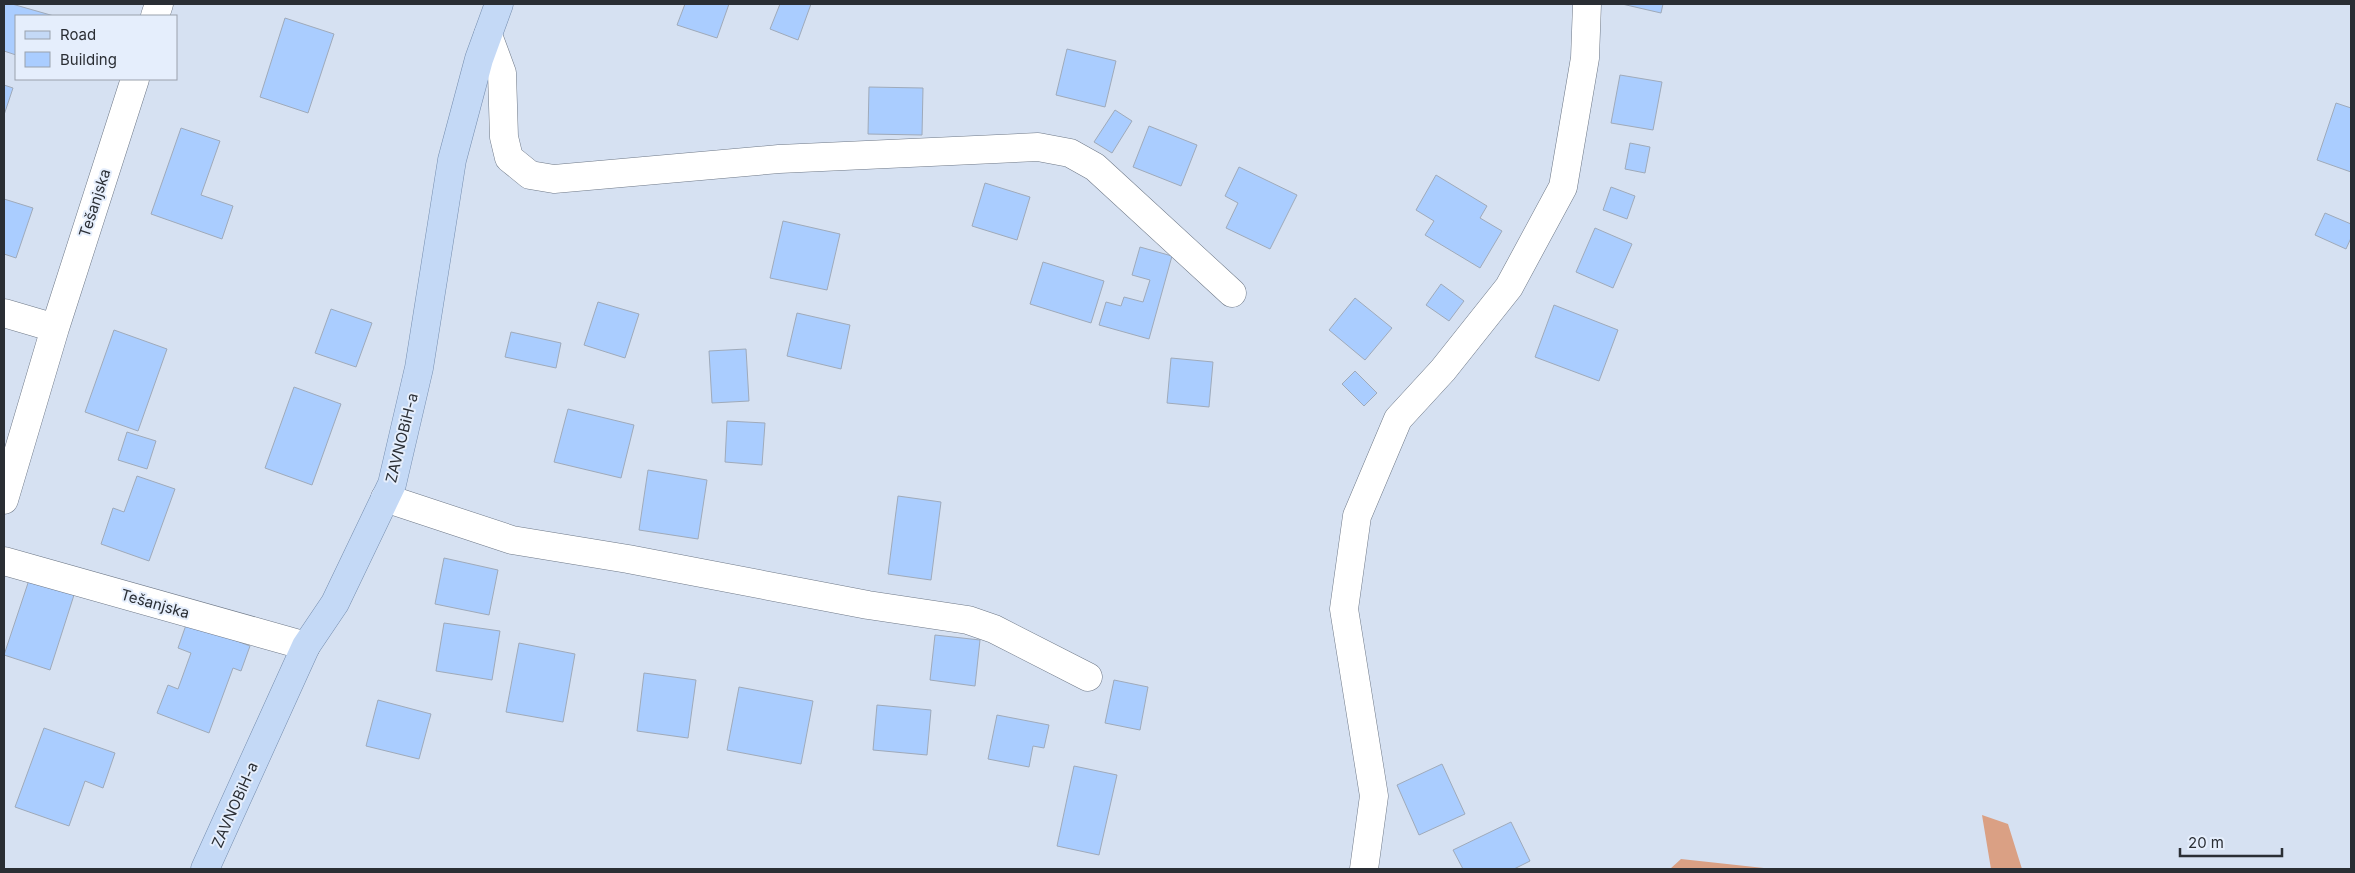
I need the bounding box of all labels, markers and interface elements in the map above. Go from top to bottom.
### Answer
legend [15,15,178,80]
text: Road [60,25,96,44]
text: Building [60,50,117,69]
street label: Tešanjska [75,166,114,239]
street label: ZAVNOBiH-a [381,391,422,485]
street label: Tešanjska [119,585,192,622]
street label: ZAVNOBiH-a [207,759,262,851]
scale bar [2180,826,2282,858]
text: 20 m [2188,833,2224,852]

